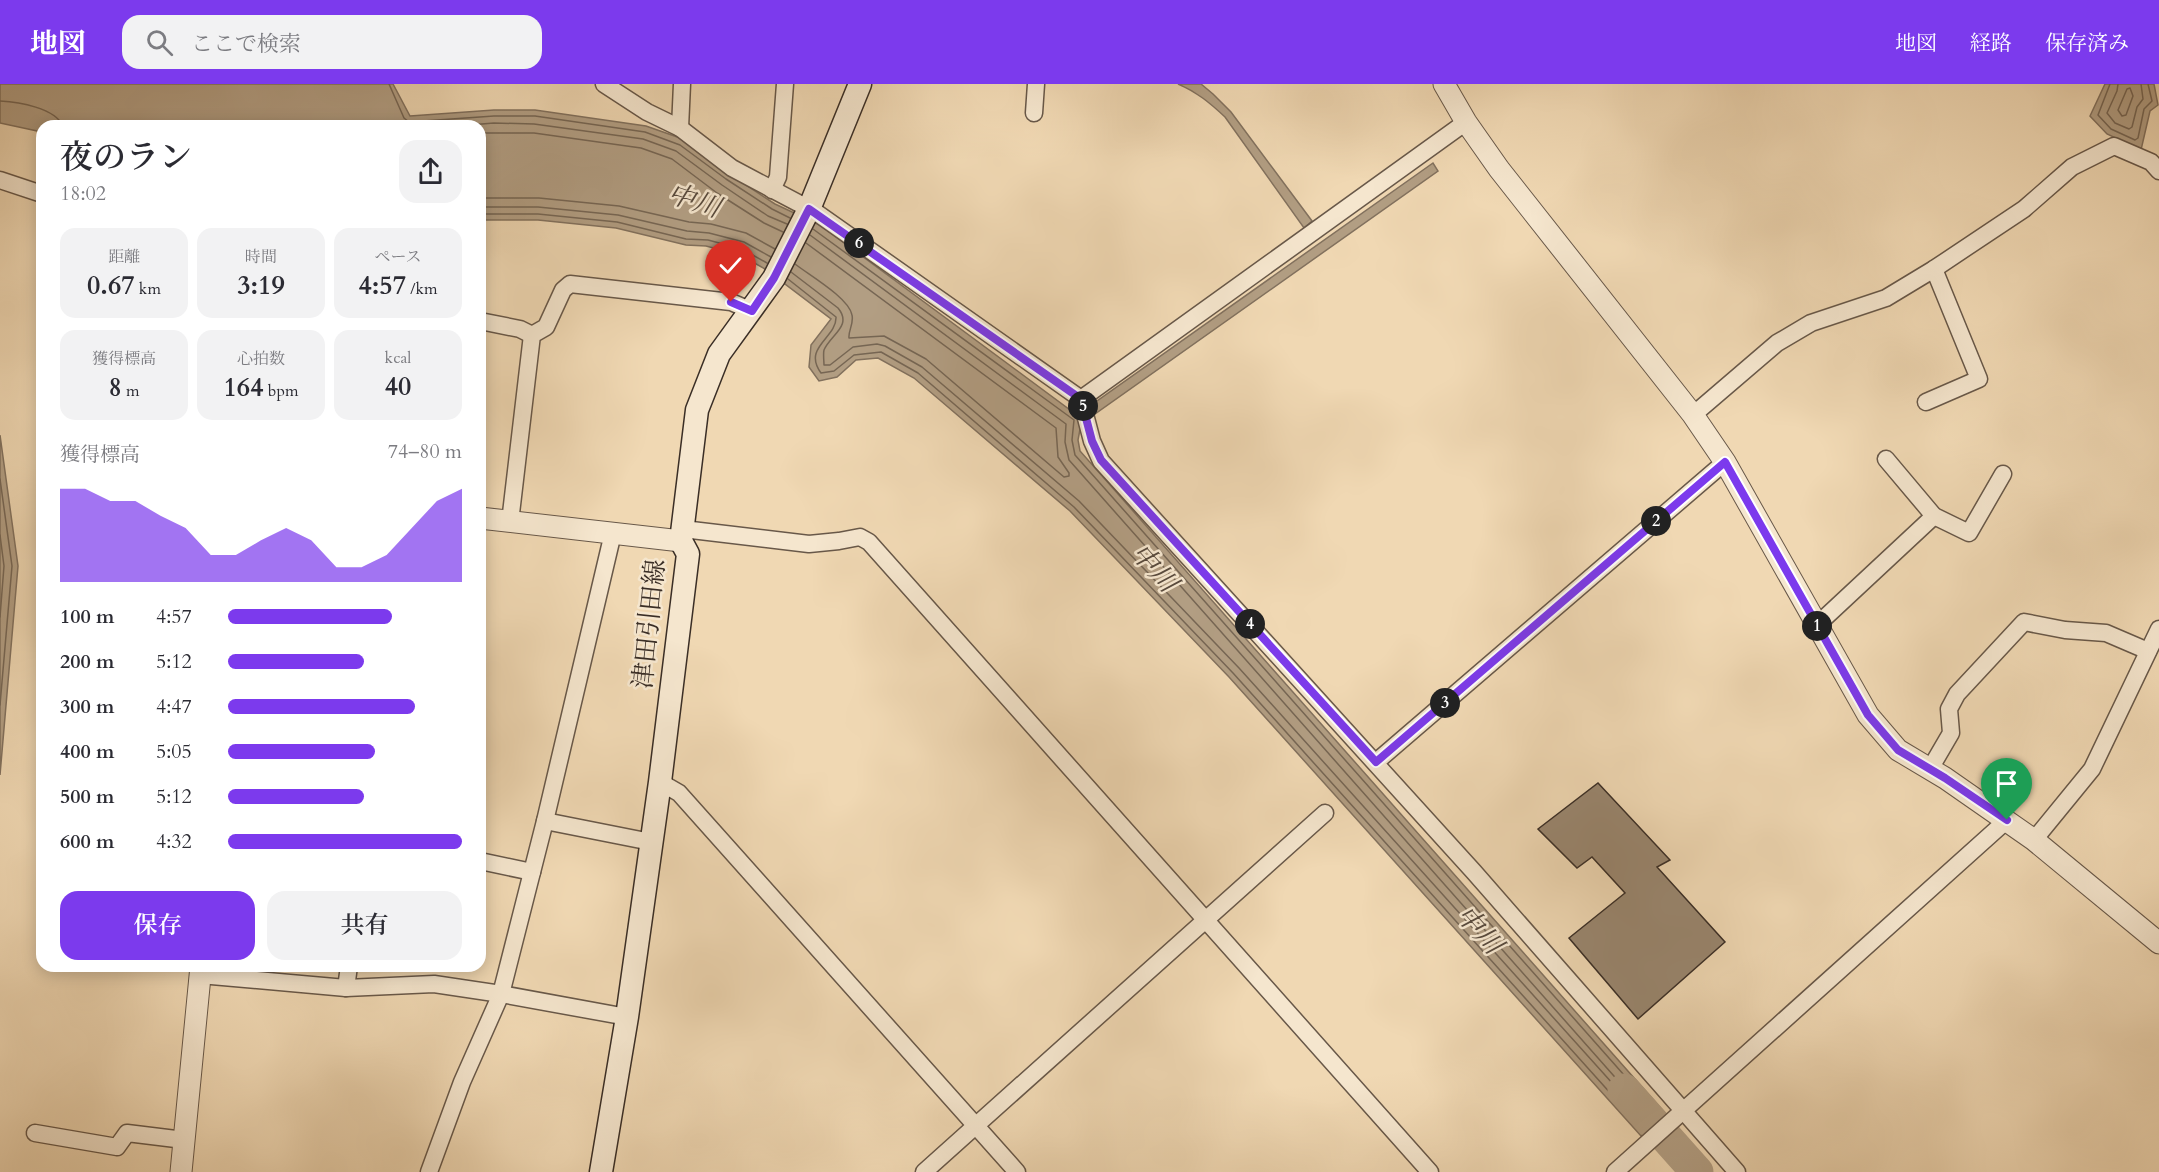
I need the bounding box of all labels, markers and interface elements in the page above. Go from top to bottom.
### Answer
search box [122,15,542,69]
text: 地図 [30,25,86,63]
icon: search [143,26,176,59]
text: ここで検索 [191,29,301,59]
text: 地図 [1895,29,1937,58]
text: 経路 [1970,29,2012,58]
text: 保存済み [2045,29,2129,58]
text: 夜のラン [60,135,192,180]
button: share [399,140,462,203]
water label: 中川 [663,175,728,228]
text: 18:02 [60,180,106,207]
pin: 6 [844,228,874,258]
text: 6 [855,232,863,254]
pin [705,240,756,302]
text: 距離 [108,246,140,268]
text: 時間 [245,246,277,268]
text: ペース [374,246,422,268]
icon: check [714,249,747,282]
text: 0.67 [87,268,135,303]
text: 3:19 [237,268,285,303]
text: 4:57 [358,268,406,303]
text: km [135,278,161,300]
text: /km [406,278,438,300]
text: kcal [385,347,411,369]
text: 獲得標高 [92,348,156,370]
text: 心拍数 [237,348,285,370]
text: 40 [385,369,411,404]
text: 8 [108,370,122,405]
text: 164 [224,370,264,405]
text: m [122,380,140,402]
text: bpm [264,380,298,402]
pin: 5 [1068,391,1098,421]
text: 5 [1079,395,1087,417]
text: 74–80 m [388,438,462,465]
text: 獲得標高 [60,441,140,468]
pin: 2 [1641,506,1671,536]
text: 2 [1652,510,1660,532]
water label: 中川 [1122,536,1188,603]
street label: 津田引田線 [625,558,673,690]
text: 100 m [60,603,115,630]
text: 4:57 [156,603,192,630]
pin: 4 [1235,609,1265,639]
pin: 1 [1802,611,1832,641]
text: 4 [1246,613,1254,635]
text: 1 [1813,615,1821,637]
text: 200 m [60,648,115,675]
text: 5:12 [156,648,192,675]
pin: 3 [1430,688,1460,718]
text: 3 [1441,692,1449,714]
text: 300 m [60,693,115,720]
text: 4:47 [156,693,192,720]
text: 400 m [60,738,115,765]
text: 5:05 [156,738,192,765]
pin [1981,758,2032,820]
icon: arrive [1990,767,2023,800]
text: 500 m [60,783,115,810]
text: 5:12 [156,783,192,810]
text: 600 m [60,828,115,855]
text: 4:32 [156,828,192,855]
button: 保存 [60,891,255,960]
button: 共有 [267,891,462,960]
water label: 中川 [1447,898,1513,965]

